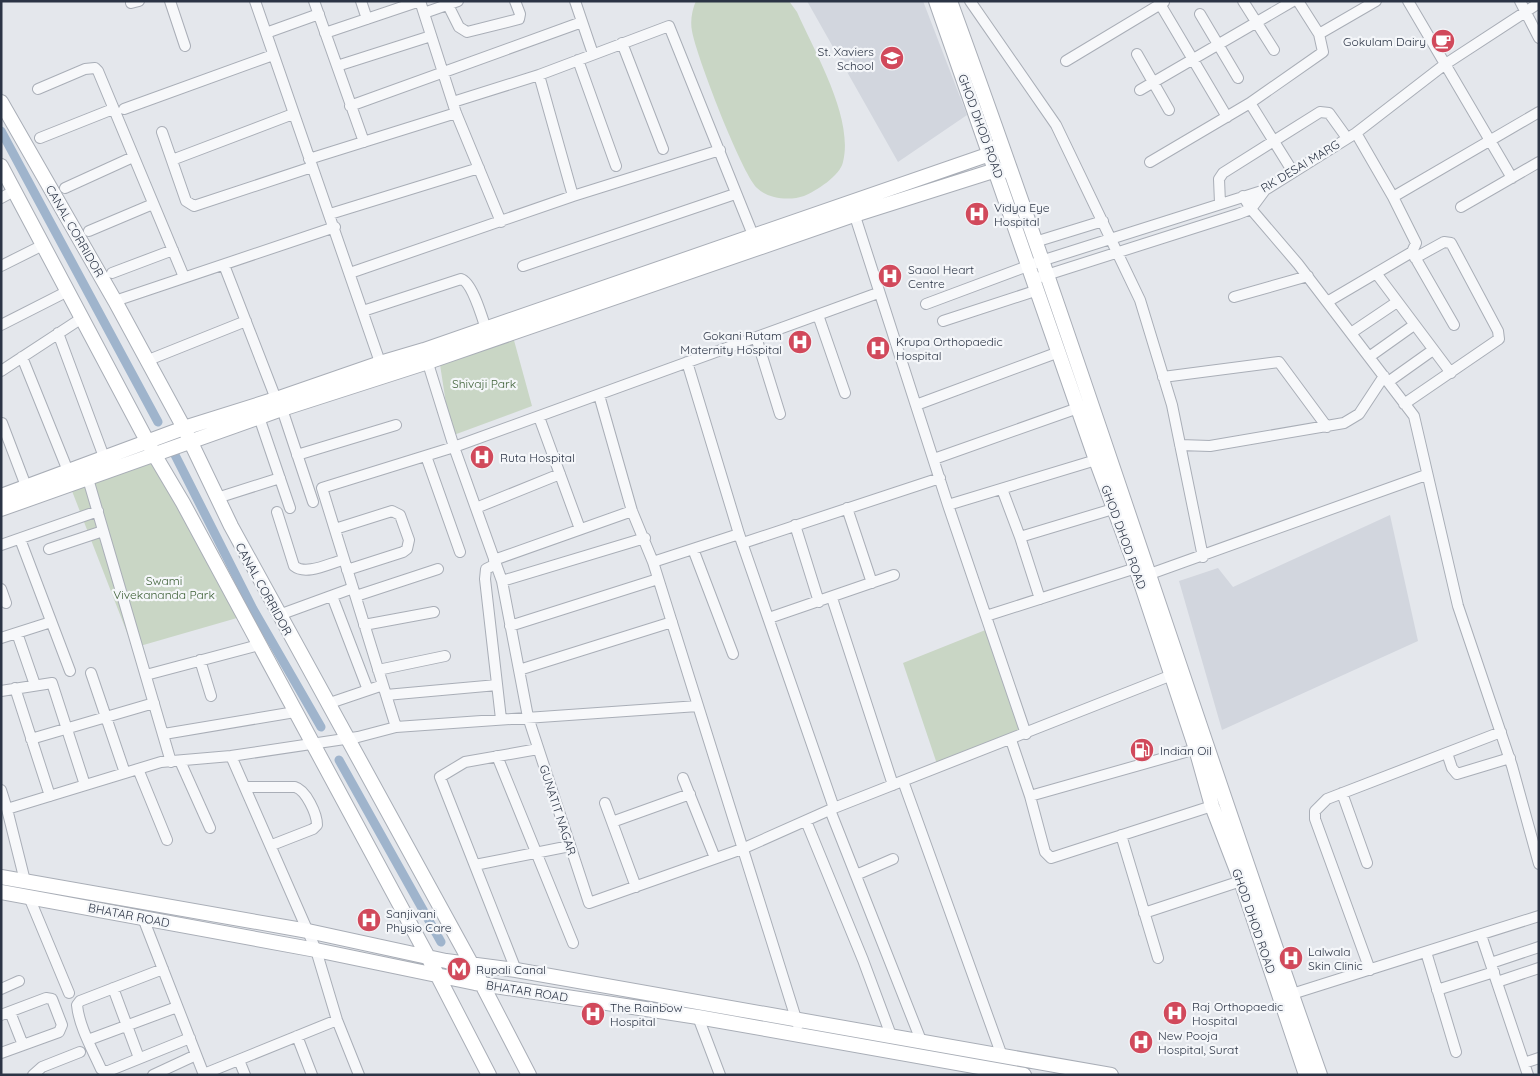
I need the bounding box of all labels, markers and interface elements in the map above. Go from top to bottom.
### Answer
cafe icon: Gokulam Dairy [1430,28,1456,54]
place label: Gokulam Dairy [1343,34,1426,49]
place label: St. Xaviers School [817,44,874,73]
school or university icon: St. Xaviers School [879,45,905,71]
street label: GHOD DHOD ROAD [955,72,1007,181]
street label: RK DESAI MARG [1258,136,1342,196]
street label: CANAL CORRIDOR [43,182,107,280]
place label: Vidya Eye Hospital [994,200,1050,229]
hospital icon: Vidya Eye Hospital [964,201,990,227]
place label: Saaol Heart Centre [908,262,974,291]
hospital icon: Saaol Heart Centre [877,263,903,289]
place label: Gokani Rutam Maternity Hospital [680,328,782,357]
hospital icon: Gokani Rutam Maternity Hospital [787,329,813,355]
place label: Krupa Orthopaedic Hospital [896,334,1003,363]
hospital icon: Krupa Orthopaedic Hospital [865,335,891,361]
park label: Shivaji Park [452,376,516,391]
hospital icon: Ruta Hospital [469,444,495,470]
place label: Ruta Hospital [500,450,575,465]
street label: GHOD DHOD ROAD [1098,483,1150,592]
street label: CANAL CORRIDOR [232,540,296,638]
park label: Swami Vivekananda Park [113,573,215,602]
fuel station icon: Indian Oil [1129,737,1155,763]
place label: Indian Oil [1160,743,1212,758]
street label: GUNATIT NAGAR [536,763,580,857]
street label: GHOD DHOD ROAD [1229,867,1279,976]
street label: BHATAR ROAD [87,900,171,930]
place label: Sanjivani Physio Care [386,906,452,935]
hospital icon: Sanjivani Physio Care [356,907,382,933]
place label: Lalwala Skin Clinic [1308,944,1363,973]
hospital icon: Lalwala Skin Clinic [1278,945,1304,971]
metro station icon: Rupali Canal [446,956,472,982]
place label: Rupali Canal [476,962,546,977]
street label: BHATAR ROAD [485,977,569,1005]
place label: Raj Orthopaedic Hospital [1192,999,1283,1028]
place label: The Rainbow Hospital [610,1000,683,1029]
hospital icon: Raj Orthopaedic Hospital [1162,1000,1188,1026]
hospital icon: The Rainbow Hospital [580,1001,606,1027]
place label: New Pooja Hospital, Surat [1158,1028,1238,1057]
hospital icon: New Pooja Hospital, Surat [1128,1029,1154,1055]

